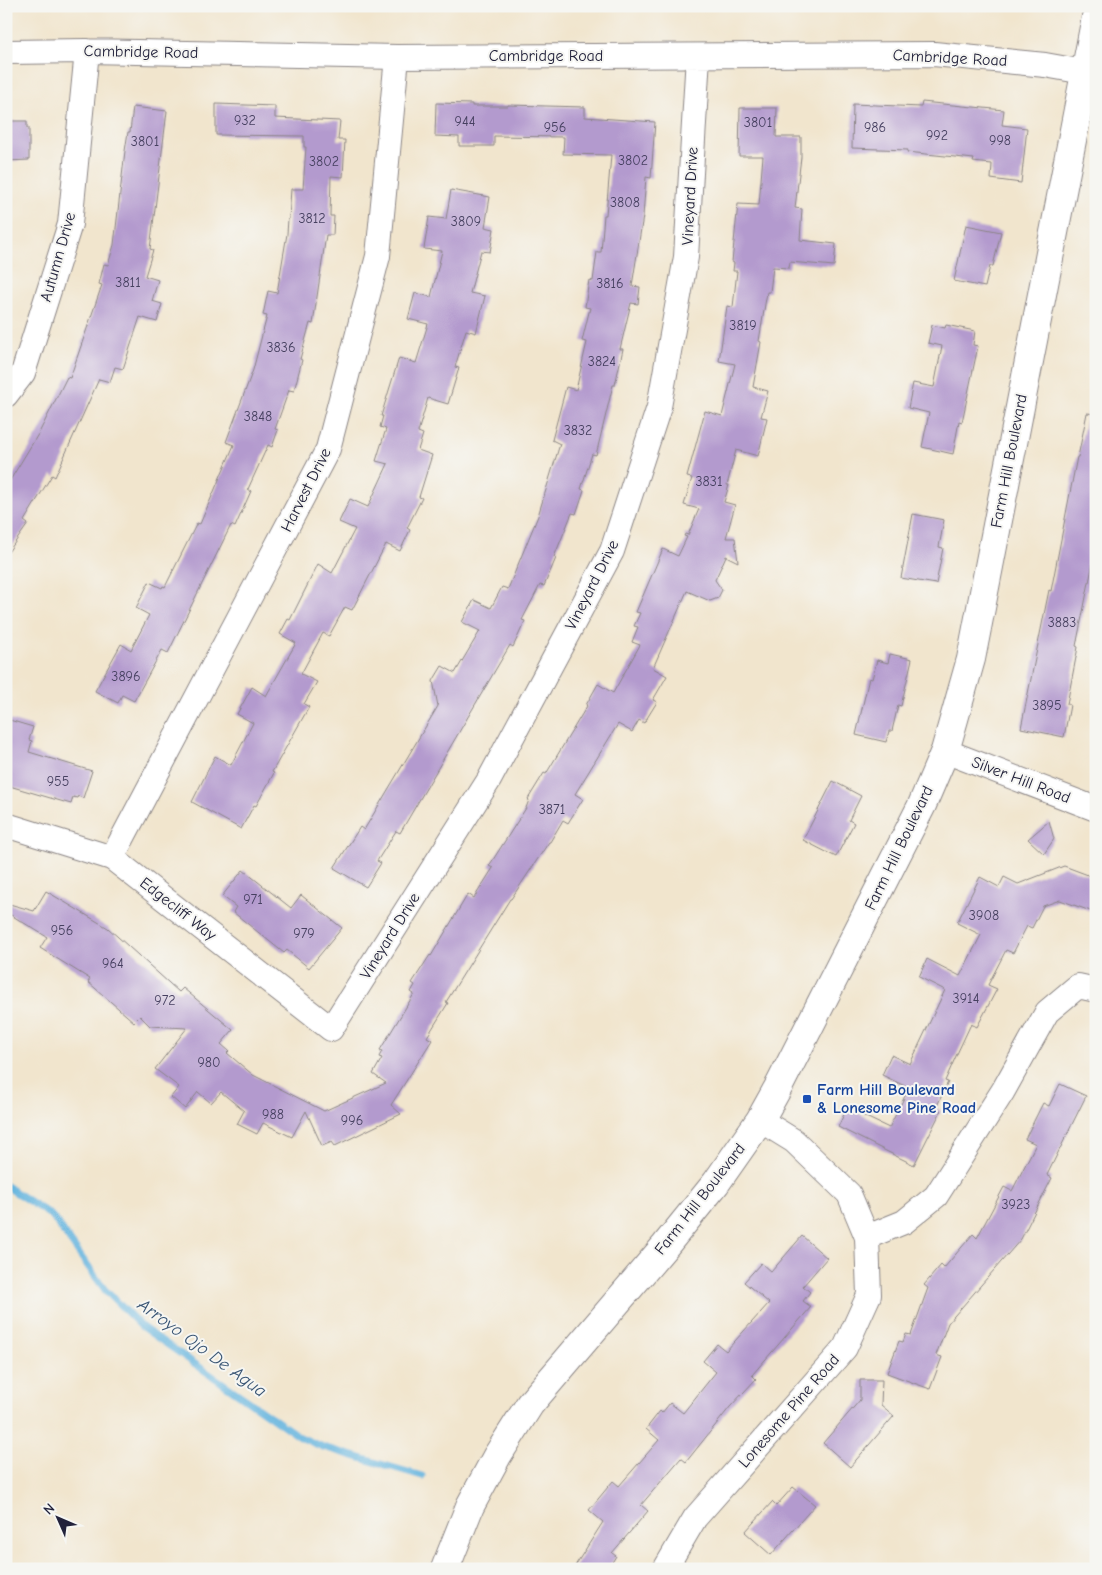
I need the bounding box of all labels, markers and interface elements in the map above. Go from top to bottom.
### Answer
street label: Cambridge Road [83,42,199,62]
street label: Cambridge Road [892,46,1008,70]
street label: Cambridge Road [489,47,603,65]
house number: 932 [234,112,256,129]
house number: 944 [455,113,476,130]
house number: 3801 [744,114,772,131]
house number: 956 [544,119,566,136]
house number: 986 [864,119,886,136]
house number: 992 [926,127,948,144]
house number: 998 [989,132,1011,149]
house number: 3801 [131,133,159,150]
street label: Vineyard Drive [678,146,702,246]
house number: 3802 [618,152,648,169]
house number: 3802 [309,153,339,170]
house number: 3808 [610,194,640,211]
street label: Autumn Drive [37,210,79,304]
house number: 3812 [298,210,326,227]
house number: 3809 [451,213,481,230]
house number: 3811 [115,274,141,291]
house number: 3816 [596,275,624,292]
house number: 3819 [729,317,757,334]
house number: 3836 [267,339,295,356]
house number: 3824 [588,353,616,370]
street label: Farm Hill Boulevard [987,392,1031,530]
house number: 3848 [244,408,272,425]
house number: 3832 [564,422,592,439]
street label: Harvest Drive [277,445,335,535]
house number: 3831 [696,473,722,490]
street label: Vineyard Drive [562,537,622,633]
house number: 3883 [1048,614,1076,631]
house number: 3896 [111,668,141,685]
house number: 3895 [1032,697,1062,714]
street label: Silver Hill Road [969,753,1073,807]
house number: 955 [47,773,69,790]
street label: Farm Hill Boulevard [861,783,937,913]
house number: 3871 [539,801,565,818]
street label: Edgecliff Way [136,874,220,945]
street label: Vineyard Drive [356,890,424,982]
house number: 971 [243,891,263,908]
house number: 3908 [969,907,999,924]
house number: 956 [51,922,73,939]
house number: 979 [293,925,315,942]
house number: 964 [102,955,124,972]
house number: 3914 [953,990,980,1007]
house number: 972 [154,992,176,1009]
house number: 980 [197,1054,221,1071]
place label: Farm Hill Boulevard & Lonesome Pine Road [817,1081,976,1117]
marker: Farm Hill Boulevard & Lonesome Pine Road [801,1093,813,1105]
house number: 988 [262,1106,284,1123]
house number: 996 [341,1112,363,1129]
street label: Farm Hill Boulevard [651,1140,749,1258]
house number: 3923 [1002,1196,1030,1213]
water label: Arroyo Ojo De Agua [133,1294,270,1402]
street label: Lonesome Pine Road [735,1351,843,1471]
north arrow [32,1492,82,1542]
text: N [40,1500,58,1518]

